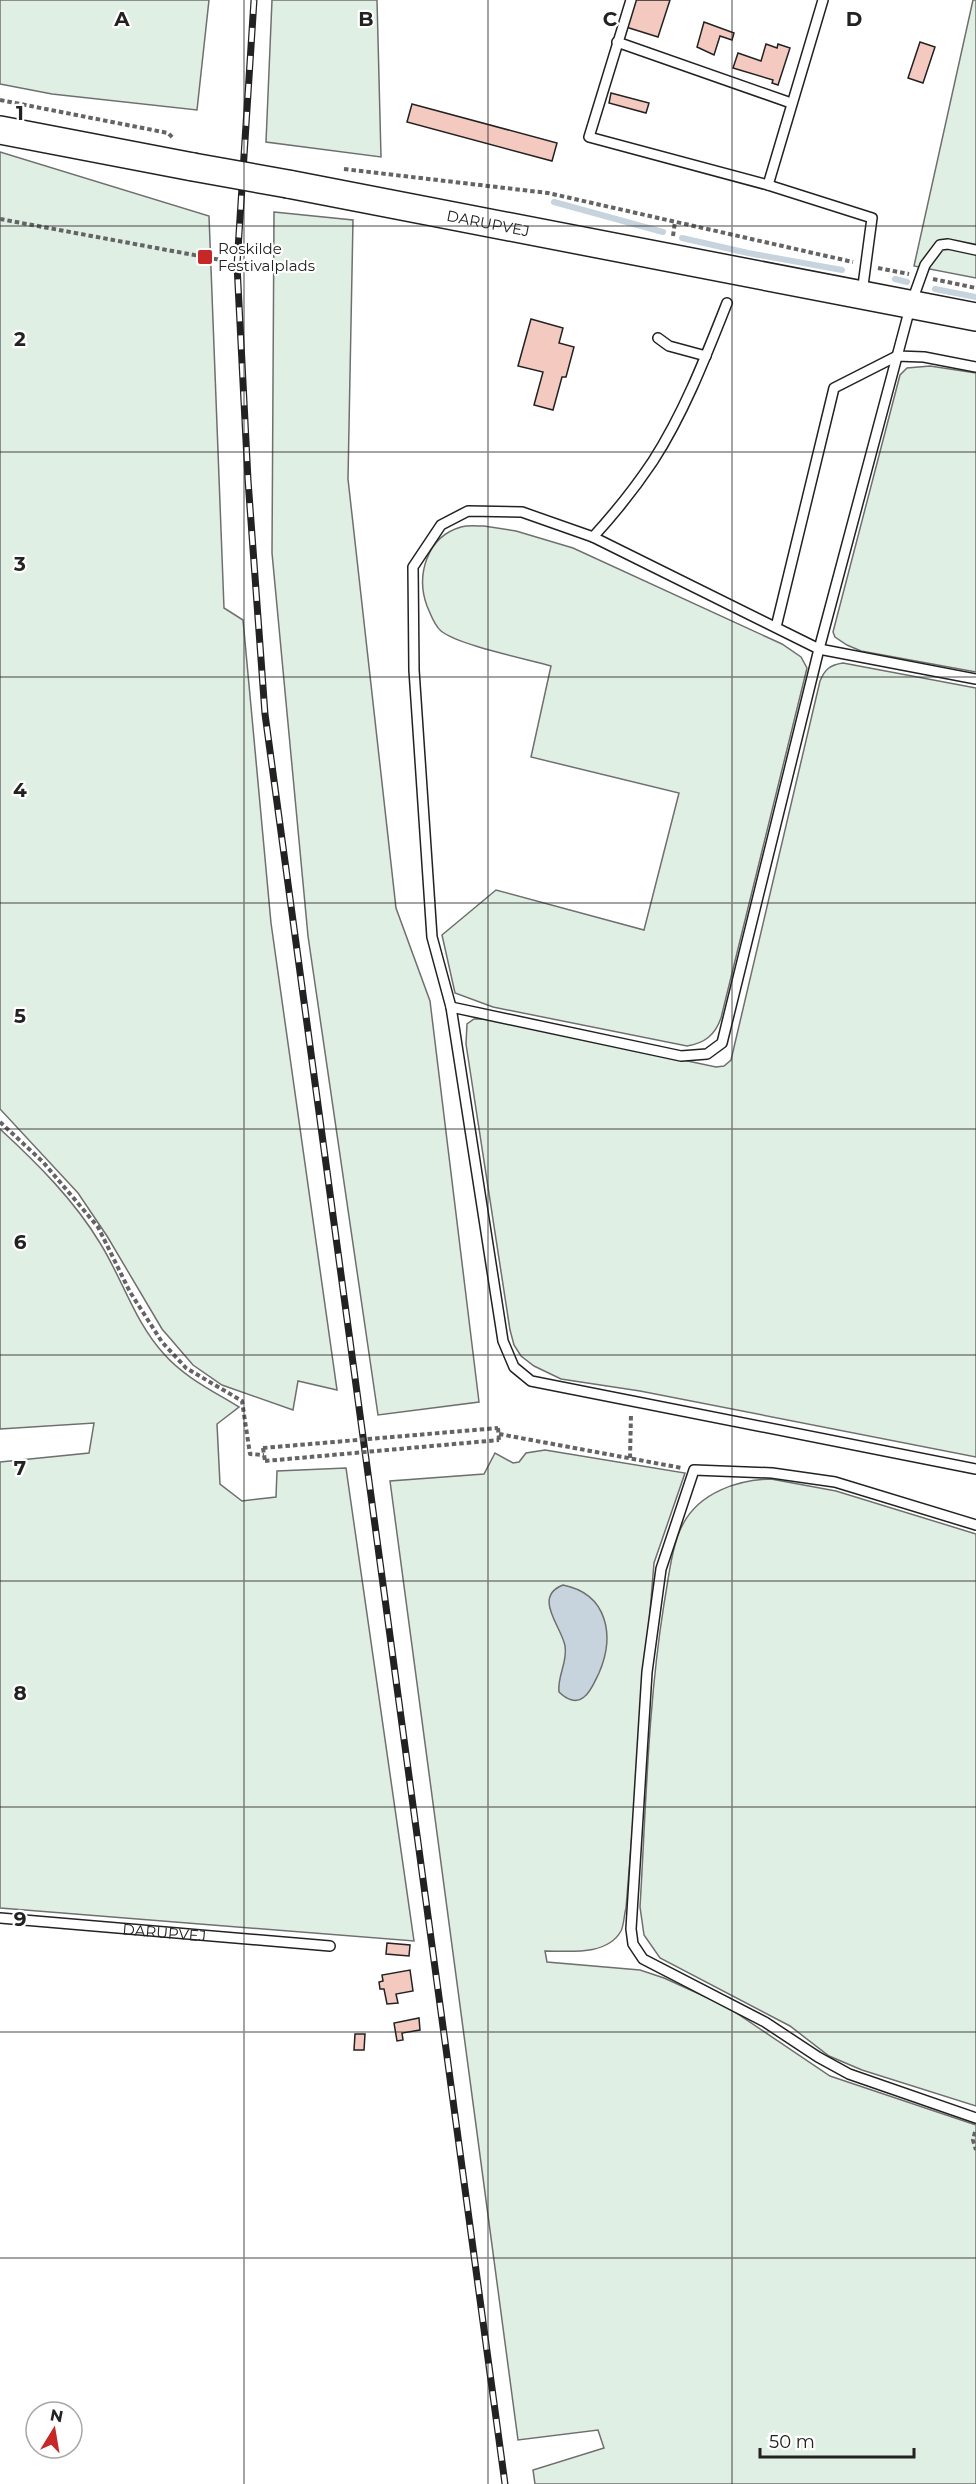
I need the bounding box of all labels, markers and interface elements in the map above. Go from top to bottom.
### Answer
text: A [113,7,130,31]
text: B [358,7,374,31]
text: C [603,7,618,31]
text: D [846,7,862,31]
text: 1 [16,101,24,125]
street label: DARUPVEJ [445,205,531,240]
place label: Roskilde Festivalplads [218,239,315,275]
marker: Roskilde Festivalplads [196,248,214,266]
text: 2 [14,327,26,351]
text: 3 [13,552,26,576]
text: 4 [13,778,27,802]
text: 5 [14,1004,26,1028]
text: 6 [14,1230,27,1254]
text: 7 [14,1456,26,1480]
text: 8 [13,1681,27,1705]
text: 9 [14,1907,26,1931]
street label: DARUPVEJ [122,1919,207,1945]
north arrow [24,2400,84,2460]
text: N [49,2405,65,2426]
scale bar [760,2421,914,2459]
text: 50 m [769,2431,815,2453]

